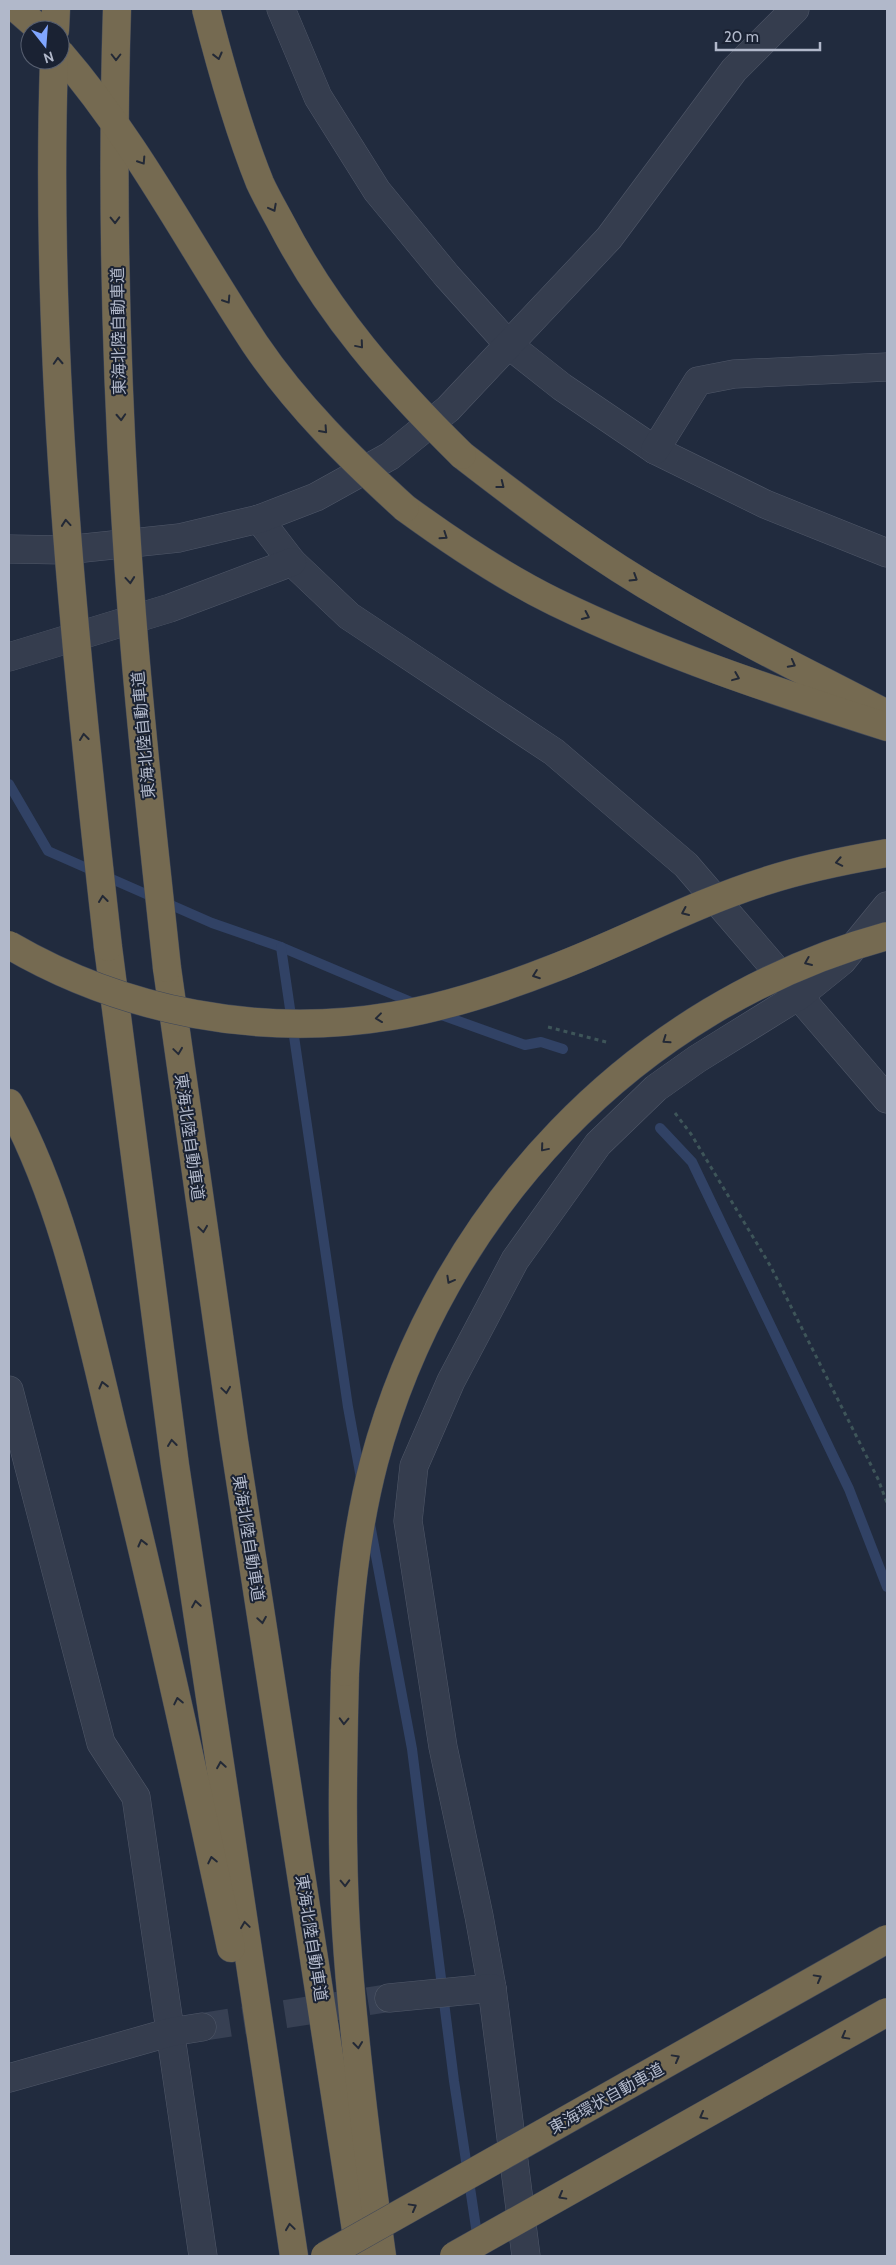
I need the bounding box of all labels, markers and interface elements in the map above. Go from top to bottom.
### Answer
north arrow [20,20,70,70]
scale bar [716,20,820,52]
text: 20 m [724,28,759,46]
text: N [41,47,56,67]
one-way arrow [212,52,223,61]
one-way arrow [111,54,121,62]
one-way arrow [135,156,145,165]
one-way arrow [267,203,277,212]
one-way arrow [110,216,121,224]
street label: 東海北陸自動車道 [108,267,129,395]
one-way arrow [220,294,230,303]
one-way arrow [354,340,363,349]
one-way arrow [53,357,63,364]
one-way arrow [115,414,126,422]
one-way arrow [318,424,327,433]
one-way arrow [495,480,504,488]
one-way arrow [61,519,72,527]
one-way arrow [439,530,448,540]
one-way arrow [629,571,638,581]
one-way arrow [124,576,135,584]
one-way arrow [581,609,590,620]
one-way arrow [787,658,796,668]
street label: 東海北陸自動車道 [128,670,159,800]
one-way arrow [731,671,740,682]
one-way arrow [79,733,90,741]
one-way arrow [835,856,844,866]
one-way arrow [98,894,109,902]
one-way arrow [681,906,690,917]
one-way arrow [804,956,813,967]
one-way arrow [532,969,540,979]
one-way arrow [375,1012,383,1023]
one-way arrow [662,1034,671,1043]
one-way arrow [172,1047,183,1055]
street label: 東海北陸自動車道 [171,1072,208,1202]
one-way arrow [542,1142,550,1151]
one-way arrow [197,1225,207,1233]
one-way arrow [446,1274,456,1283]
one-way arrow [98,1382,108,1390]
one-way arrow [221,1385,231,1394]
one-way arrow [167,1439,178,1447]
street label: 東海北陸自動車道 [229,1473,268,1603]
one-way arrow [137,1539,147,1547]
one-way arrow [191,1600,202,1608]
one-way arrow [256,1616,267,1624]
one-way arrow [173,1697,183,1706]
one-way arrow [338,1717,349,1725]
one-way arrow [216,1760,227,1768]
one-way arrow [207,1856,218,1865]
street label: 東海北陸自動車道 [292,1873,331,2003]
one-way arrow [340,1880,350,1887]
one-way arrow [240,1921,251,1929]
one-way arrow [812,1975,821,1985]
one-way arrow [841,2030,850,2040]
one-way arrow [352,2041,363,2049]
one-way arrow [671,2054,680,2064]
street label: 東海環状自動車道 [546,2059,667,2138]
one-way arrow [700,2109,709,2119]
one-way arrow [558,2189,567,2199]
one-way arrow [407,2203,416,2213]
one-way arrow [285,2223,296,2231]

